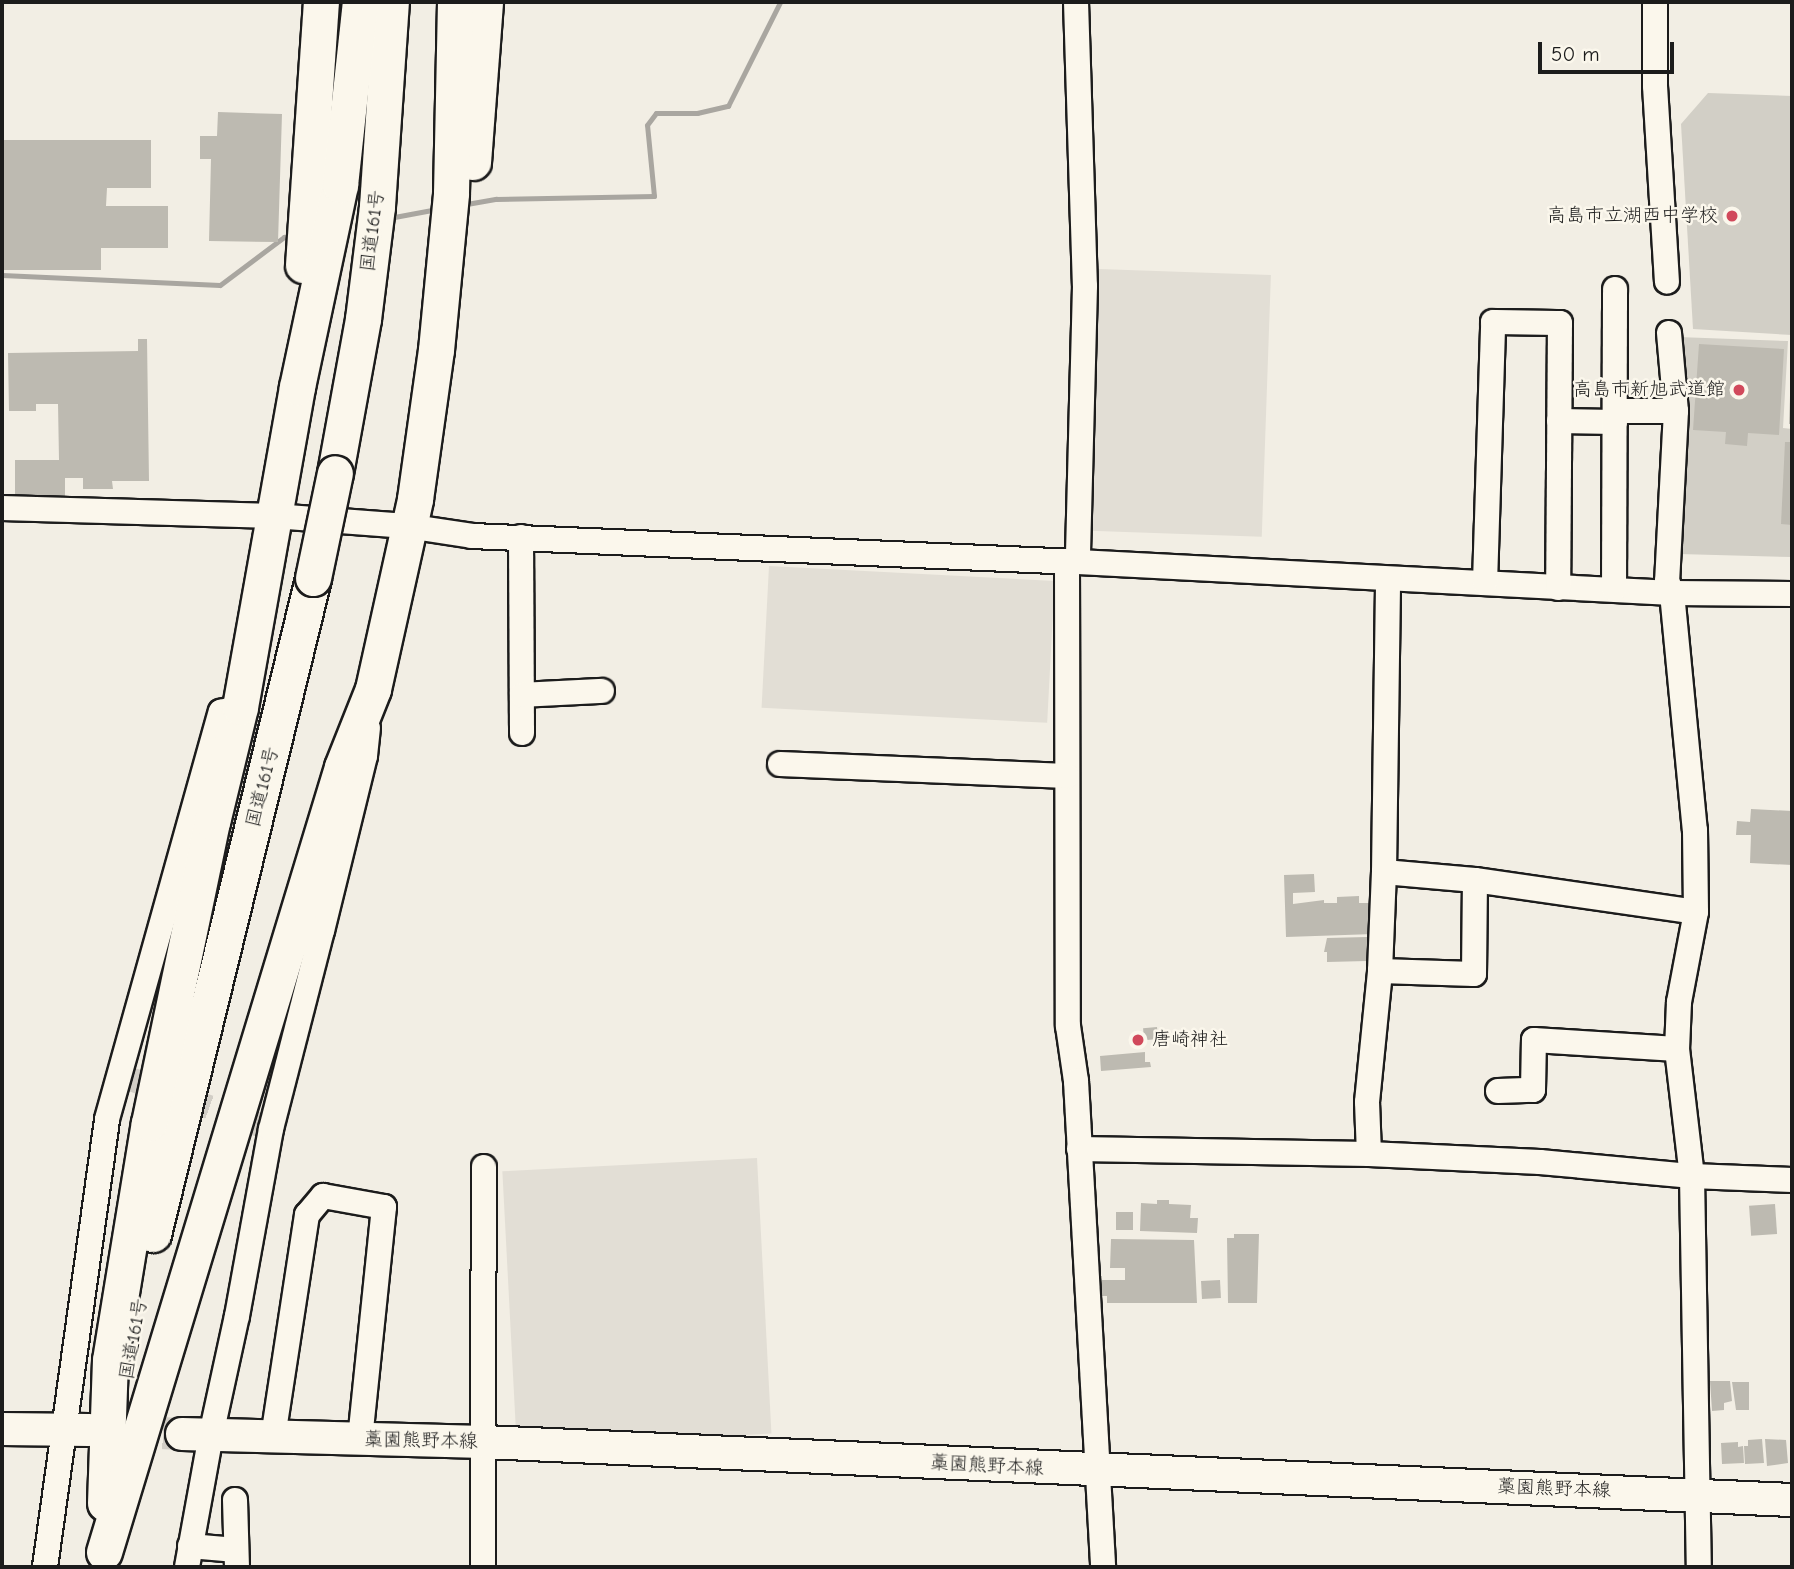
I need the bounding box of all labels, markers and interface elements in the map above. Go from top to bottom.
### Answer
scale bar [1542,28,1678,72]
text: 50 m [1551,42,1600,66]
street label: 国道161号 [357,189,389,273]
place label: 高島市立湖西中学校 [1547,205,1718,227]
marker: 高島市立湖西中学校 [1724,208,1740,224]
place label: 高島市新旭武道館 [1573,379,1725,401]
marker: 高島市新旭武道館 [1731,382,1747,398]
street label: 国道161号 [242,744,284,830]
place label: 唐崎神社 [1152,1029,1228,1051]
marker: 唐崎神社 [1130,1032,1146,1048]
street label: 国道161号 [116,1296,152,1382]
street label: 藁園熊野本線 [364,1429,478,1453]
street label: 藁園熊野本線 [929,1452,1045,1480]
street label: 藁園熊野本線 [1497,1476,1611,1502]

